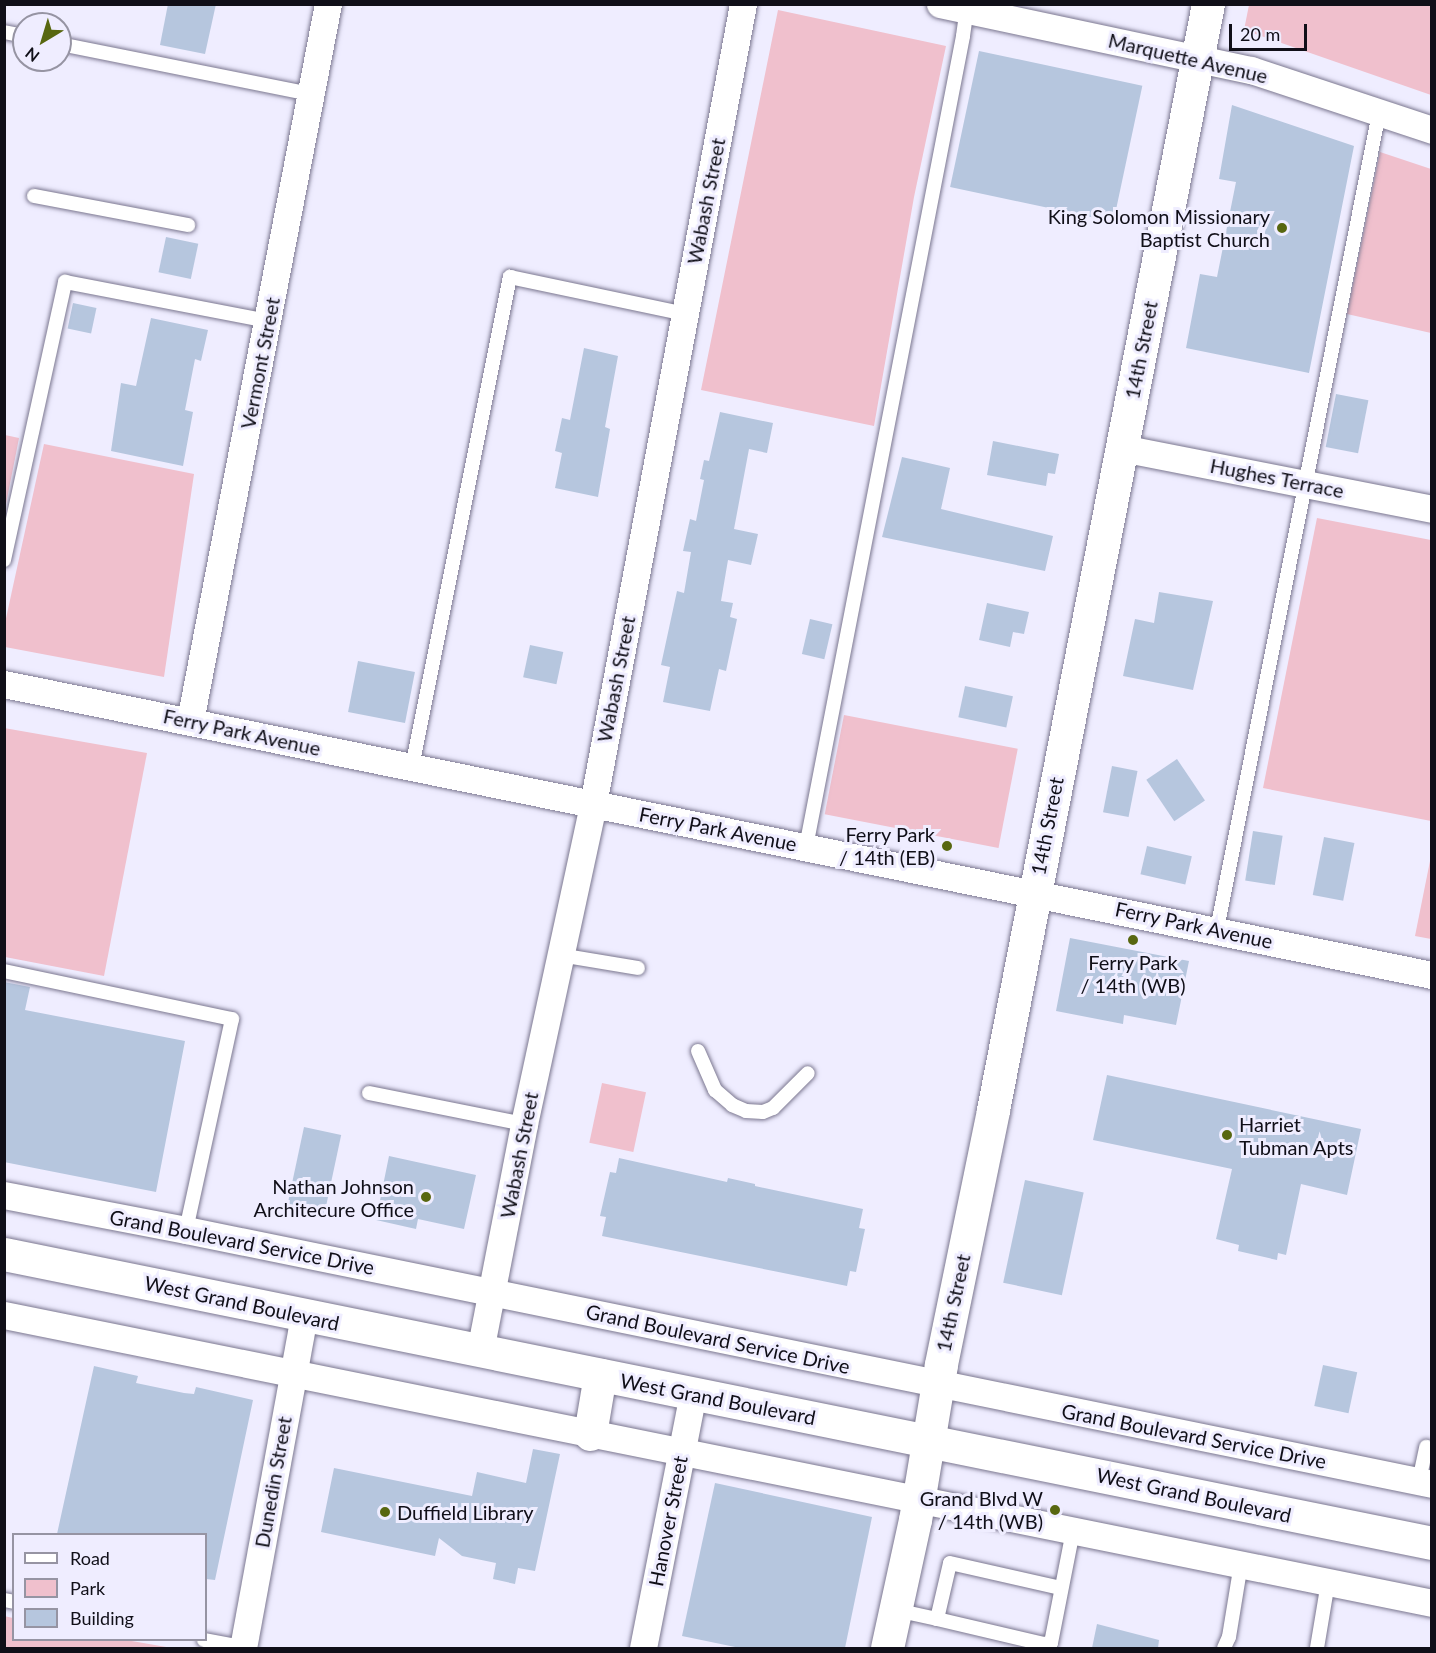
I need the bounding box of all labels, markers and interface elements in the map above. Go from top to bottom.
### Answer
north arrow [12,12,72,72]
scale bar [1232,12,1310,50]
text: 20 m [1240,23,1280,45]
street label: Marquette Avenue [1106,28,1270,88]
text: N [21,44,43,66]
street label: Wabash Street [682,136,730,266]
place label: King Solomon Missionary Baptist Church [1048,204,1270,251]
marker: King Solomon Missionary Baptist Church [1275,221,1289,235]
street label: Vermont Street [235,295,285,431]
street label: 14th Street [1120,299,1162,401]
street label: Hughes Terrace [1208,453,1346,503]
street label: Wabash Street [592,614,640,744]
street label: Ferry Park Avenue [161,703,323,761]
street label: 14th Street [1026,775,1068,877]
street label: Ferry Park Avenue [636,802,800,856]
place label: Ferry Park / 14th (EB) [839,822,935,869]
marker: Ferry Park / 14th (EB) [940,839,954,853]
street label: Ferry Park Avenue [1113,896,1275,954]
marker: Ferry Park / 14th (WB) [1126,933,1140,947]
place label: Ferry Park / 14th (WB) [1080,950,1186,997]
street label: Wabash Street [495,1090,543,1220]
place label: Harriet Tubman Apts [1239,1112,1354,1159]
marker: Harriet Tubman Apts [1220,1128,1234,1142]
place label: Nathan Johnson Architecure Office [254,1174,414,1221]
marker: Nathan Johnson Architecure Office [419,1190,433,1204]
street label: Grand Boulevard Service Drive [108,1205,376,1279]
street label: 14th Street [931,1252,975,1354]
street label: West Grand Boulevard [142,1271,342,1335]
street label: Grand Boulevard Service Drive [584,1299,852,1379]
street label: West Grand Boulevard [618,1368,818,1430]
street label: Grand Boulevard Service Drive [1060,1399,1328,1473]
street label: Dunedin Street [250,1414,296,1550]
street label: Hanover Street [644,1454,692,1588]
street label: West Grand Boulevard [1094,1463,1294,1527]
place label: Grand Blvd W / 14th (WB) [919,1486,1043,1533]
place label: Duffield Library [397,1500,533,1524]
marker: Grand Blvd W / 14th (WB) [1048,1503,1062,1517]
marker: Duffield Library [378,1505,392,1519]
legend [12,1533,207,1641]
text: Road [70,1547,110,1569]
text: Park [70,1577,105,1599]
text: Building [70,1607,134,1629]

